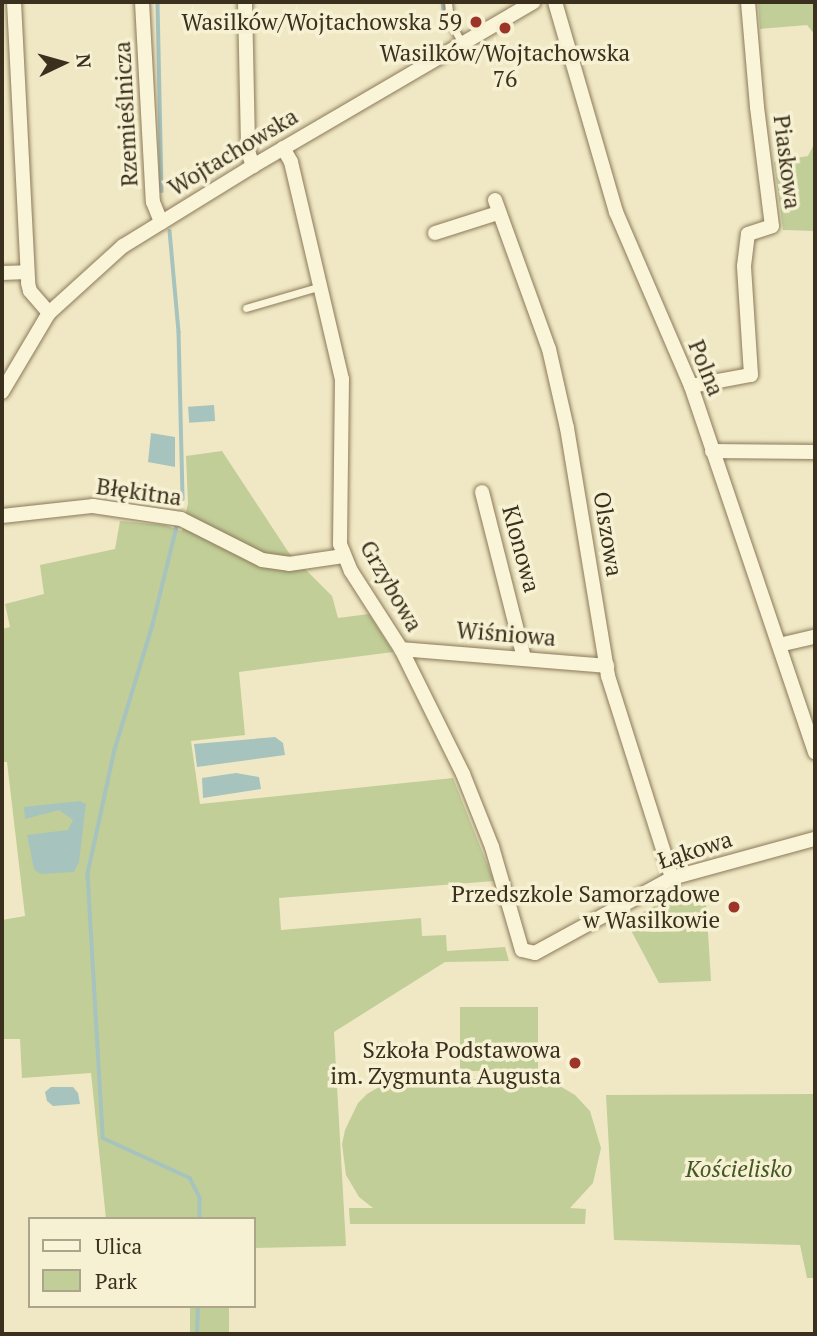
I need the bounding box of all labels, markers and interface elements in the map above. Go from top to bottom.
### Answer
place label: Wasilków/Wojtachowska 59 [181,8,462,36]
marker: Wasilków/Wojtachowska 59 [468,14,484,30]
marker: Wasilków/Wojtachowska 76 [497,20,513,36]
north arrow [28,28,98,98]
place label: Wasilków/Wojtachowska 76 [380,39,630,93]
street label: Rzemieślnicza [108,41,144,187]
text: N [71,53,97,69]
street label: Wojtachowska [163,102,303,202]
street label: Piaskowa [768,113,806,211]
street label: Polna [682,336,730,400]
street label: Błękitna [95,472,183,512]
street label: Olszowa [588,490,628,578]
street label: Klonowa [496,502,546,596]
street label: Grzybowa [354,536,428,636]
street label: Wiśniowa [455,616,557,652]
street label: Łąkowa [654,825,736,875]
place label: Przedszkole Samorządowe w Wasilkowie [451,880,720,934]
marker: Przedszkole Samorządowe w Wasilkowie [726,899,742,915]
place label: Szkoła Podstawowa im. Zygmunta Augusta [329,1036,561,1090]
marker: Szkoła Podstawowa im. Zygmunta Augusta [567,1055,583,1071]
park label: Kościelisko [685,1155,793,1183]
legend [28,1217,256,1308]
text: Ulica [95,1232,142,1260]
text: Park [95,1267,137,1295]

